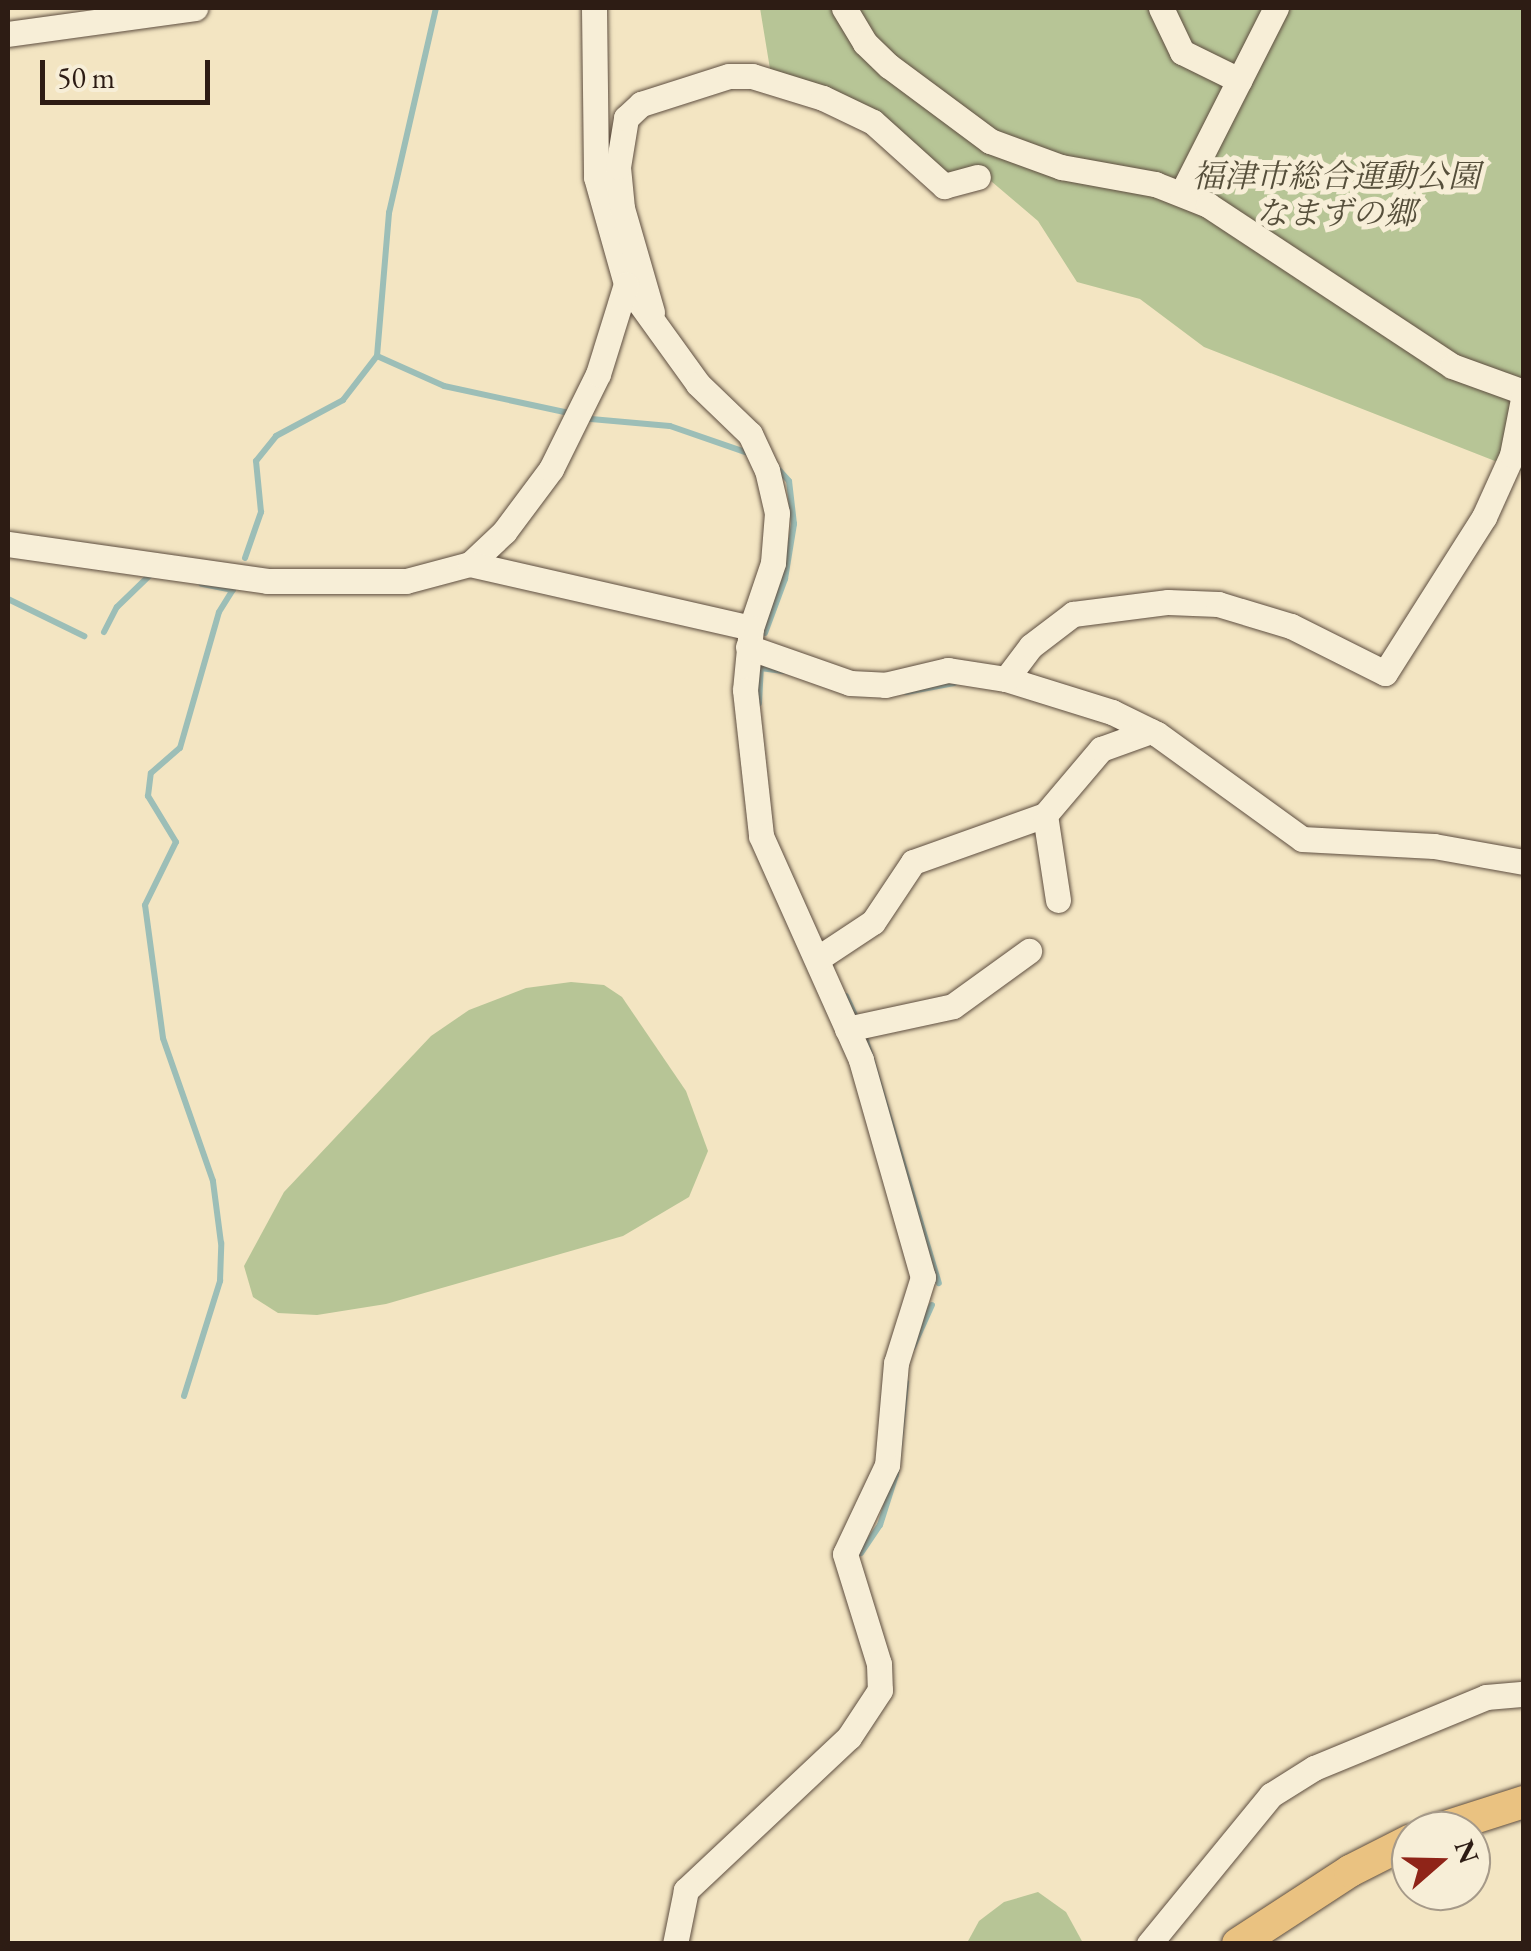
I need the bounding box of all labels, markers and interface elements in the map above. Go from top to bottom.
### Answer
scale bar [45,40,215,102]
text: 50 m [57,58,115,97]
park label: 福津市総合運動公園 なまずの郷 [1192,158,1480,233]
north arrow [1391,1811,1491,1911]
text: N [1447,1835,1488,1868]

